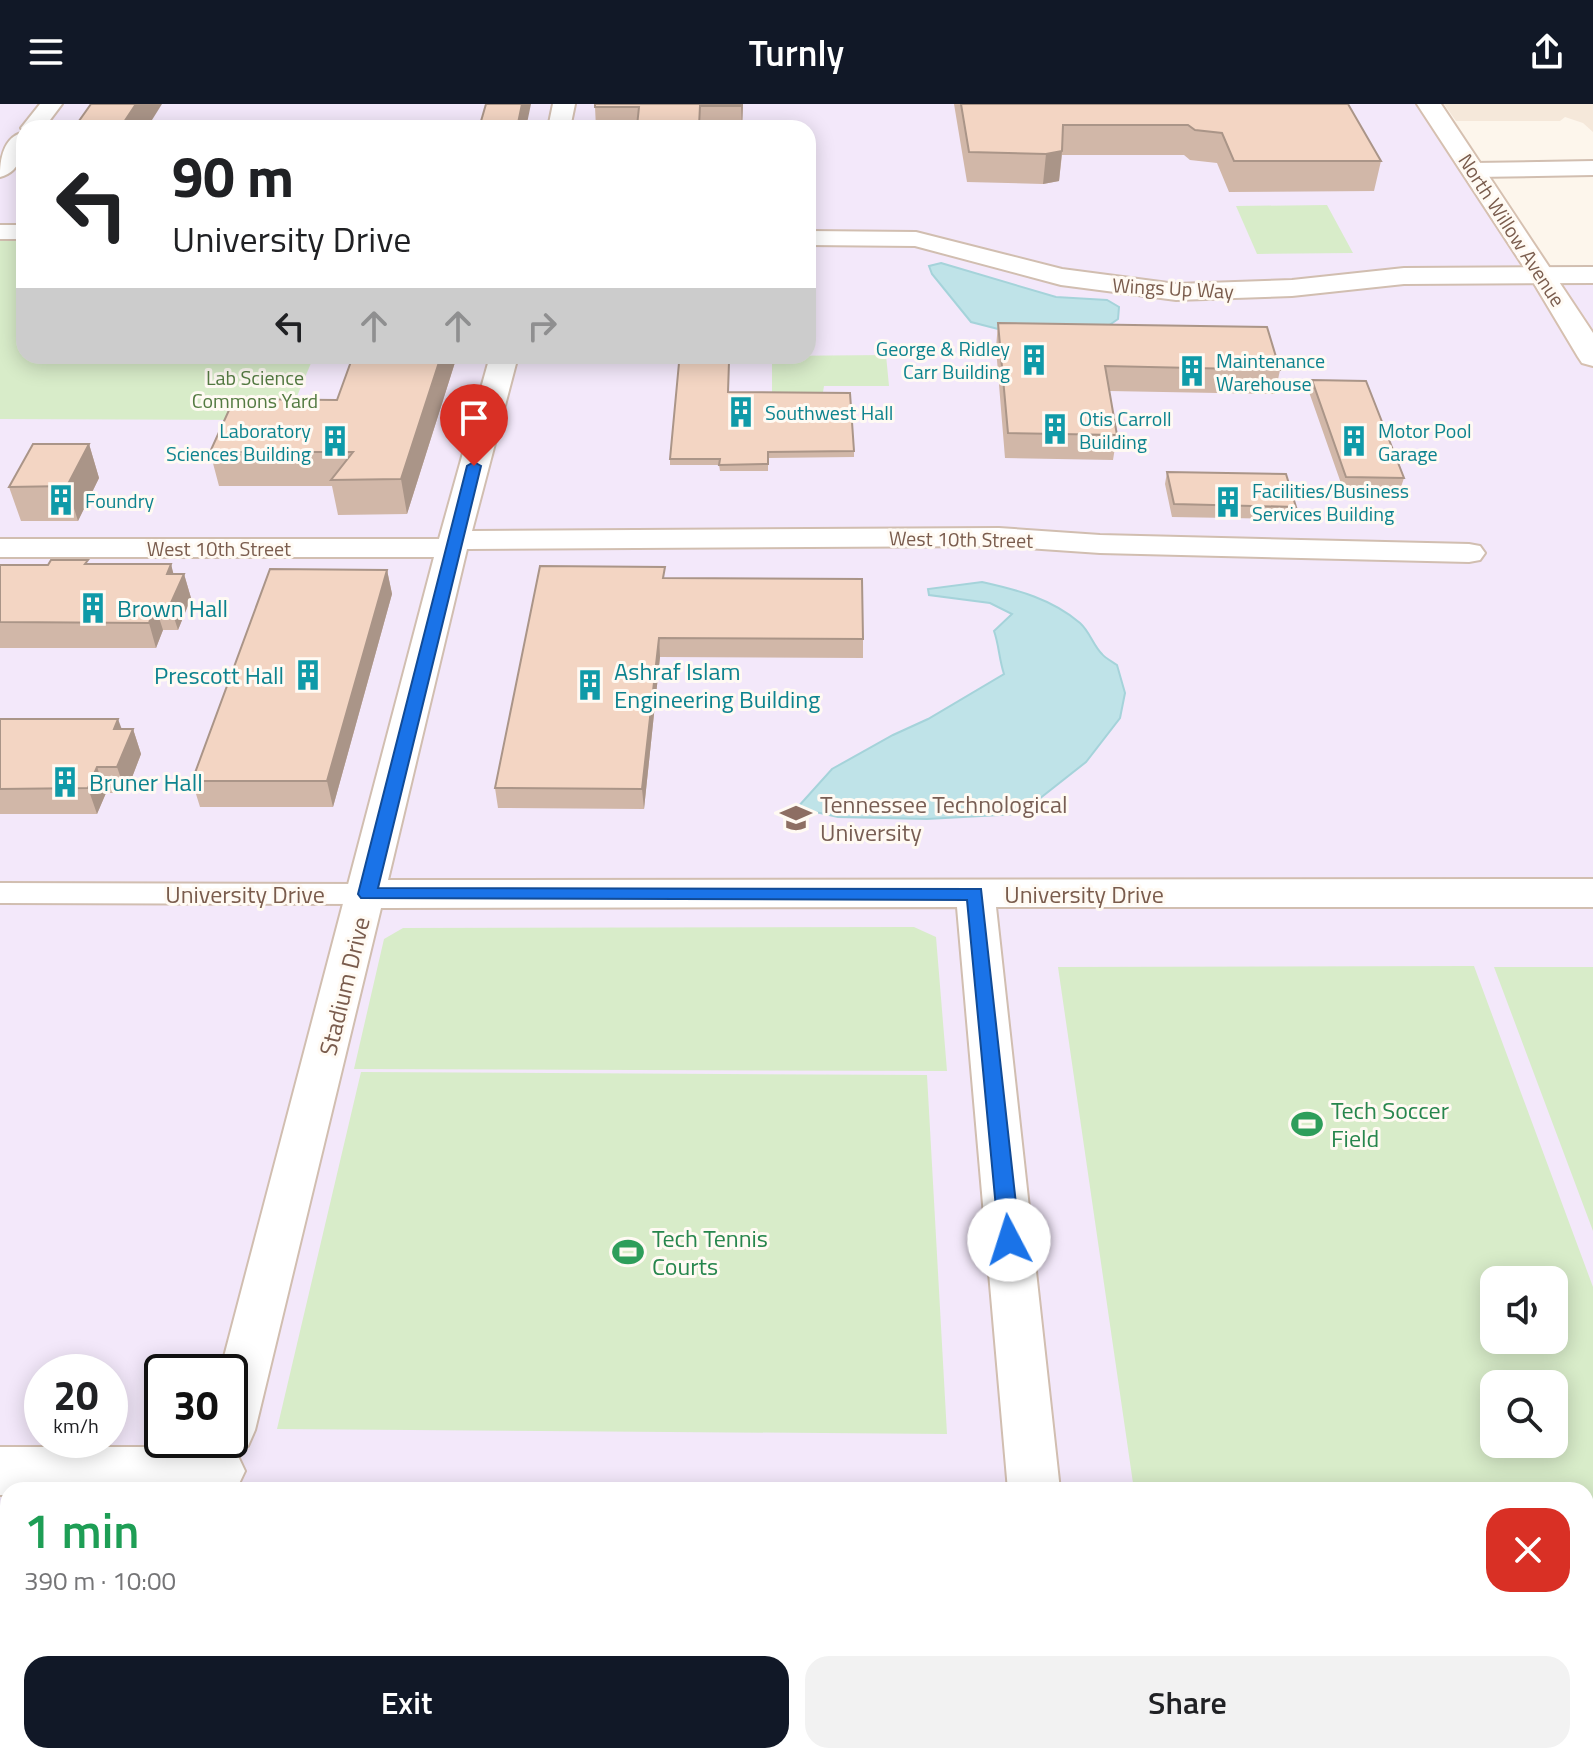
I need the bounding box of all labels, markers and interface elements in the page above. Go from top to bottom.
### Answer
text: Turnly [749,25,844,80]
icon: menu [24,30,68,74]
icon: share [1525,30,1569,74]
text: 90 m [172,134,294,219]
street label: North Willow Avenue [1451,147,1573,313]
icon: left [40,152,144,256]
text: University Drive [172,211,411,266]
street label: Wings Up Way [1111,269,1235,307]
icon: left [268,304,312,348]
icon: ahead [352,304,396,348]
icon: ahead [436,304,480,348]
icon: right [520,304,564,348]
place label: George & Ridley Carr Building [876,333,1010,387]
building icon: George & Ridley Carr Building [1017,343,1051,377]
place label: Maintenance Warehouse [1216,345,1325,399]
building icon: Maintenance Warehouse [1175,354,1209,388]
park label: Lab Science Commons Yard [192,362,318,416]
pin [440,384,508,466]
building icon: Southwest Hall [724,395,758,429]
icon: arrive [452,396,496,440]
place label: Southwest Hall [765,397,893,428]
place label: Otis Carroll Building [1079,403,1172,457]
building icon: Otis Carroll Building [1038,412,1072,446]
place label: Laboratory Sciences Building [166,415,311,469]
place label: Motor Pool Garage [1378,415,1472,469]
building icon: Laboratory Sciences Building [318,424,352,458]
building icon: Motor Pool Garage [1337,424,1371,458]
place label: Facilities/Business Services Building [1252,475,1409,529]
building icon: Foundry [44,483,78,517]
place label: Foundry [85,485,155,516]
building icon: Facilities/Business Services Building [1211,485,1245,519]
street label: West 10th Street [889,522,1033,556]
street label: West 10th Street [147,533,291,564]
place label: Brown Hall [117,590,228,626]
building icon: Brown Hall [76,591,110,625]
place label: Ashraf Islam Engineering Building [614,653,820,717]
place label: Prescott Hall [154,657,284,693]
building icon: Prescott Hall [291,658,325,692]
building icon: Ashraf Islam Engineering Building [573,668,607,702]
place label: Bruner Hall [89,764,203,800]
building icon: Bruner Hall [48,765,82,799]
place label: Tennessee Technological University [820,786,1068,850]
school or university icon: Tennessee Technological University [779,801,813,835]
street label: University Drive [165,876,325,912]
street label: University Drive [1004,876,1164,912]
street label: Stadium Drive [309,913,379,1059]
place label: Tech Soccer Field [1331,1092,1449,1156]
sports icon: Tech Soccer Field [1290,1107,1324,1141]
position arrow [967,1198,1051,1282]
place label: Tech Tennis Courts [652,1220,768,1284]
sports icon: Tech Tennis Courts [611,1235,645,1269]
map controls [1480,1266,1568,1458]
button: sound [1480,1266,1568,1354]
speed limit sign: 30 [144,1354,248,1458]
text: 20 [54,1365,98,1426]
button: search [1480,1370,1568,1458]
text: km/h [53,1410,99,1441]
text: 1 min [24,1494,139,1567]
button: close [1486,1508,1570,1592]
text: 390 m · 10:00 [24,1561,176,1600]
button: Exit [24,1656,789,1748]
button: Share [805,1656,1570,1748]

